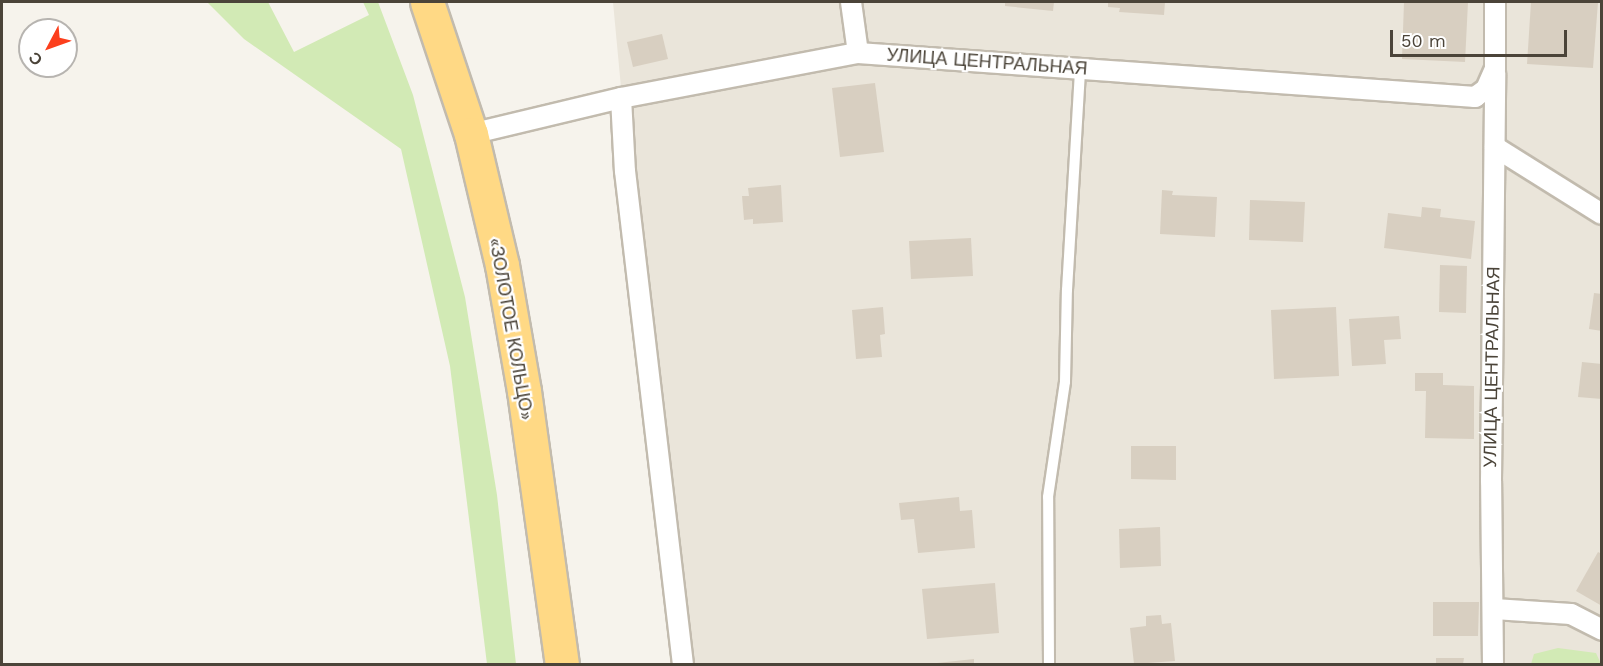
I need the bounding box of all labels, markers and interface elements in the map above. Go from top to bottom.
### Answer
north arrow [18,18,78,78]
scale bar [1393,18,1570,56]
text: 50 m [1401,30,1446,51]
street label: УЛИЦА ЦЕНТРАЛЬНАЯ [886,44,1088,80]
text: С [25,48,47,69]
street label: «ЗОЛОТОЕ КОЛЬЦО» [484,236,538,422]
street label: УЛИЦА ЦЕНТРАЛЬНАЯ [1479,266,1505,468]

